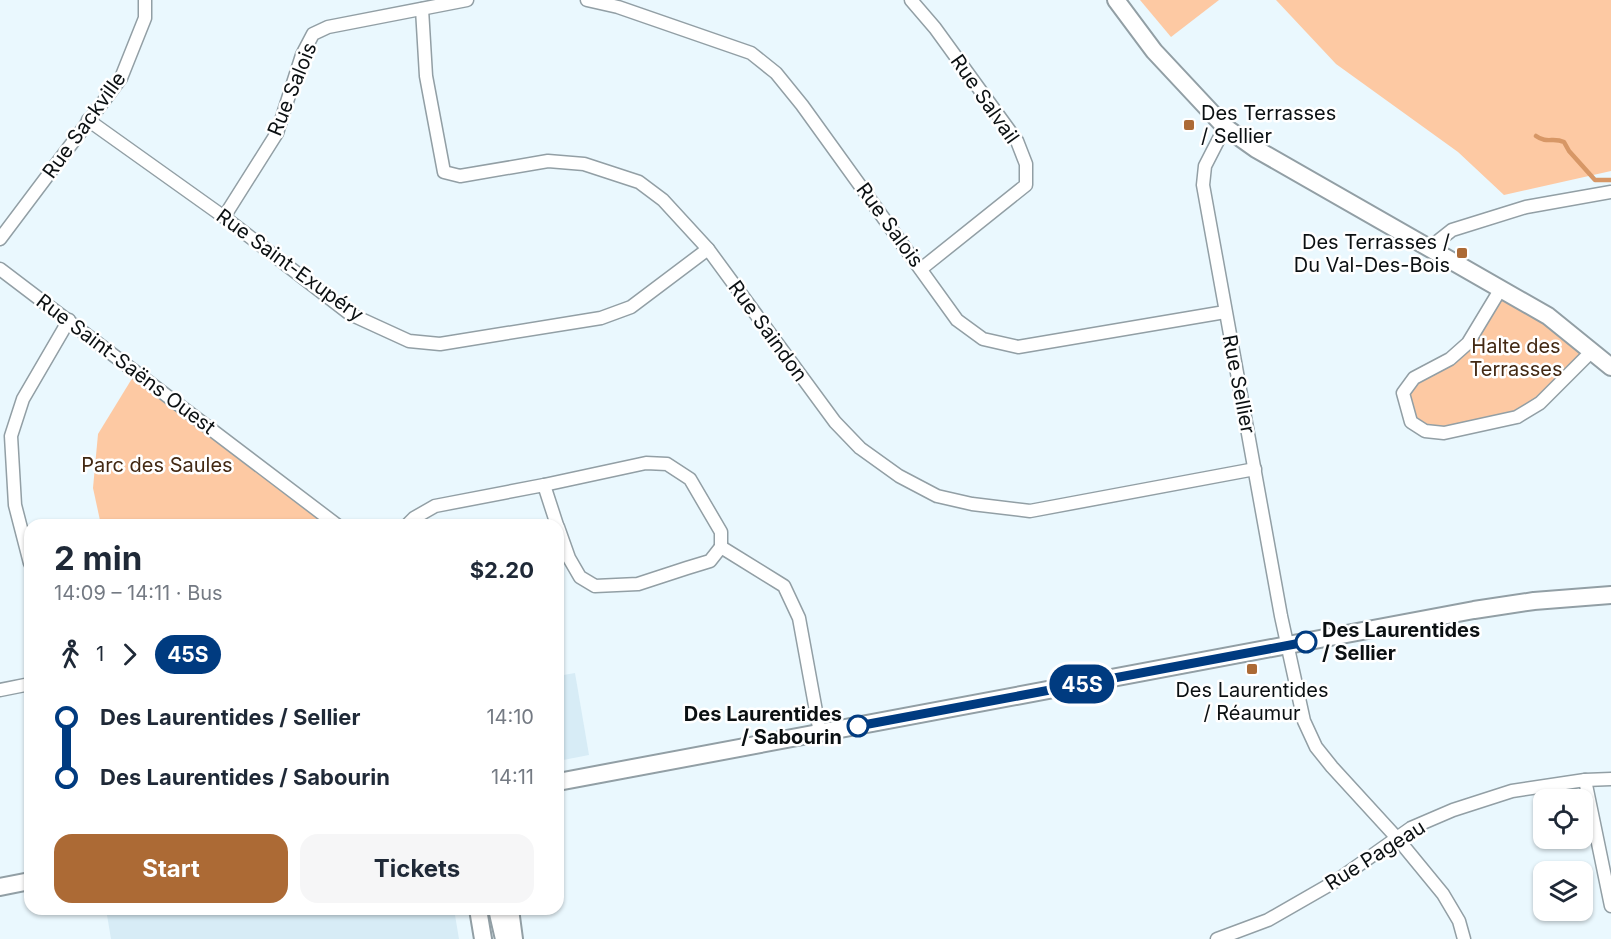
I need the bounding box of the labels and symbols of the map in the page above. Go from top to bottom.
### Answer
street label: Rue Salois [262,39,322,139]
street label: Rue Salvail [946,50,1024,148]
street label: Rue Sackville [37,67,131,183]
place label: Des Terrasses / Sellier [1201,101,1336,148]
marker: Des Terrasses / Sellier [1182,118,1196,132]
street label: Rue Salois [851,178,929,272]
street label: Rue Saint-Exupéry [212,204,368,326]
place label: Des Terrasses / Du Val-Des-Bois [1294,230,1450,277]
marker: Des Terrasses / Du Val-Des-Bois [1455,246,1469,260]
street label: Rue Saindon [723,276,813,386]
street label: Rue Saint-Saëns Ouest [32,289,221,439]
street label: Rue Sellier [1218,333,1260,436]
park label: Halte des Terrasses [1470,334,1562,381]
park label: Parc des Saules [81,453,233,477]
place label: Des Laurentides / Sellier [1322,618,1480,665]
marker: Des Laurentides / Sellier [1295,631,1317,653]
marker: Des Laurentides / Réaumur [1245,662,1259,676]
line badge: 45S [1048,664,1116,704]
place label: Des Laurentides / Réaumur [1175,678,1329,725]
place label: Des Laurentides / Sabourin [684,702,842,749]
marker: Des Laurentides / Sabourin [847,715,869,737]
street label: Rue Pageau [1321,815,1429,895]

